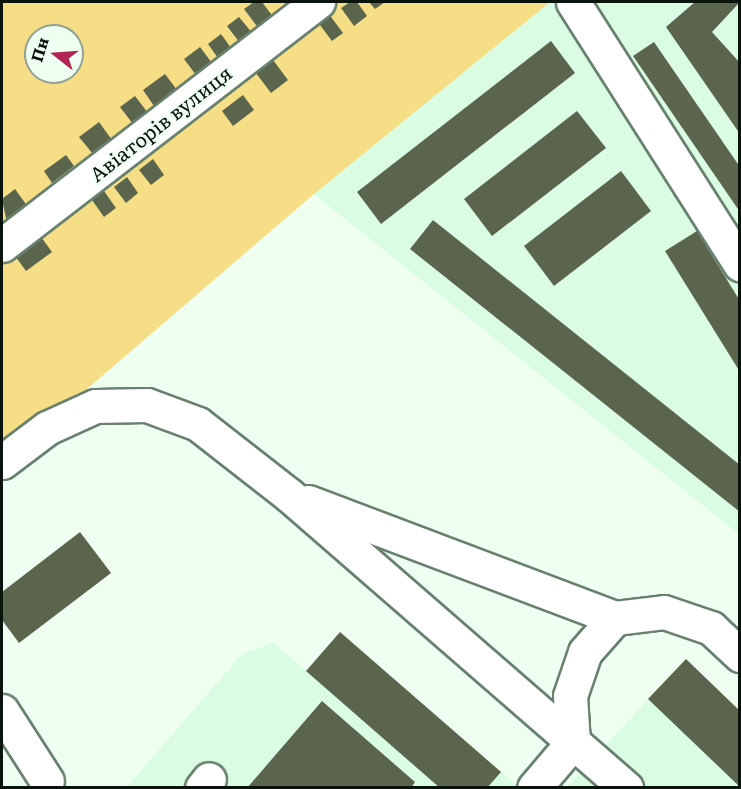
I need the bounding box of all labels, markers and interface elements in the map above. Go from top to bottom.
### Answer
north arrow [24,24,84,84]
text: Пн [24,34,54,65]
street label: Авіаторів вулиця [84,60,236,186]

